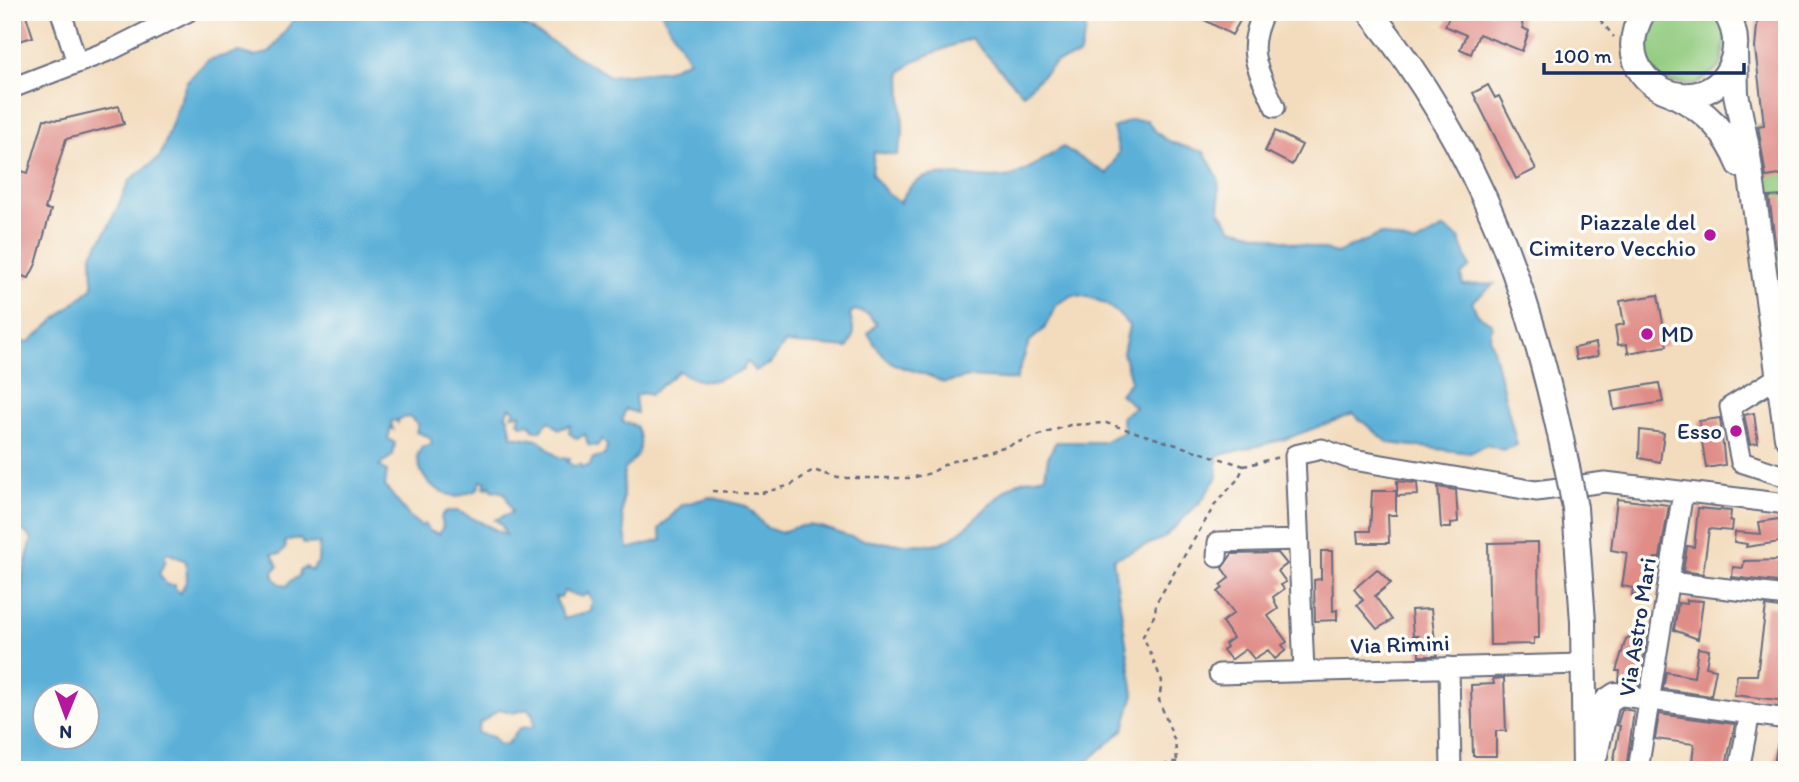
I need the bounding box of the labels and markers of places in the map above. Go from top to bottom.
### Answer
place label: Piazzale del Cimitero Vecchio [1529,208,1696,262]
marker: Piazzale del Cimitero Vecchio [1702,227,1718,243]
place label: MD [1661,320,1694,348]
marker: MD [1639,326,1655,342]
place label: Esso [1677,417,1722,445]
marker: Esso [1728,423,1744,439]

